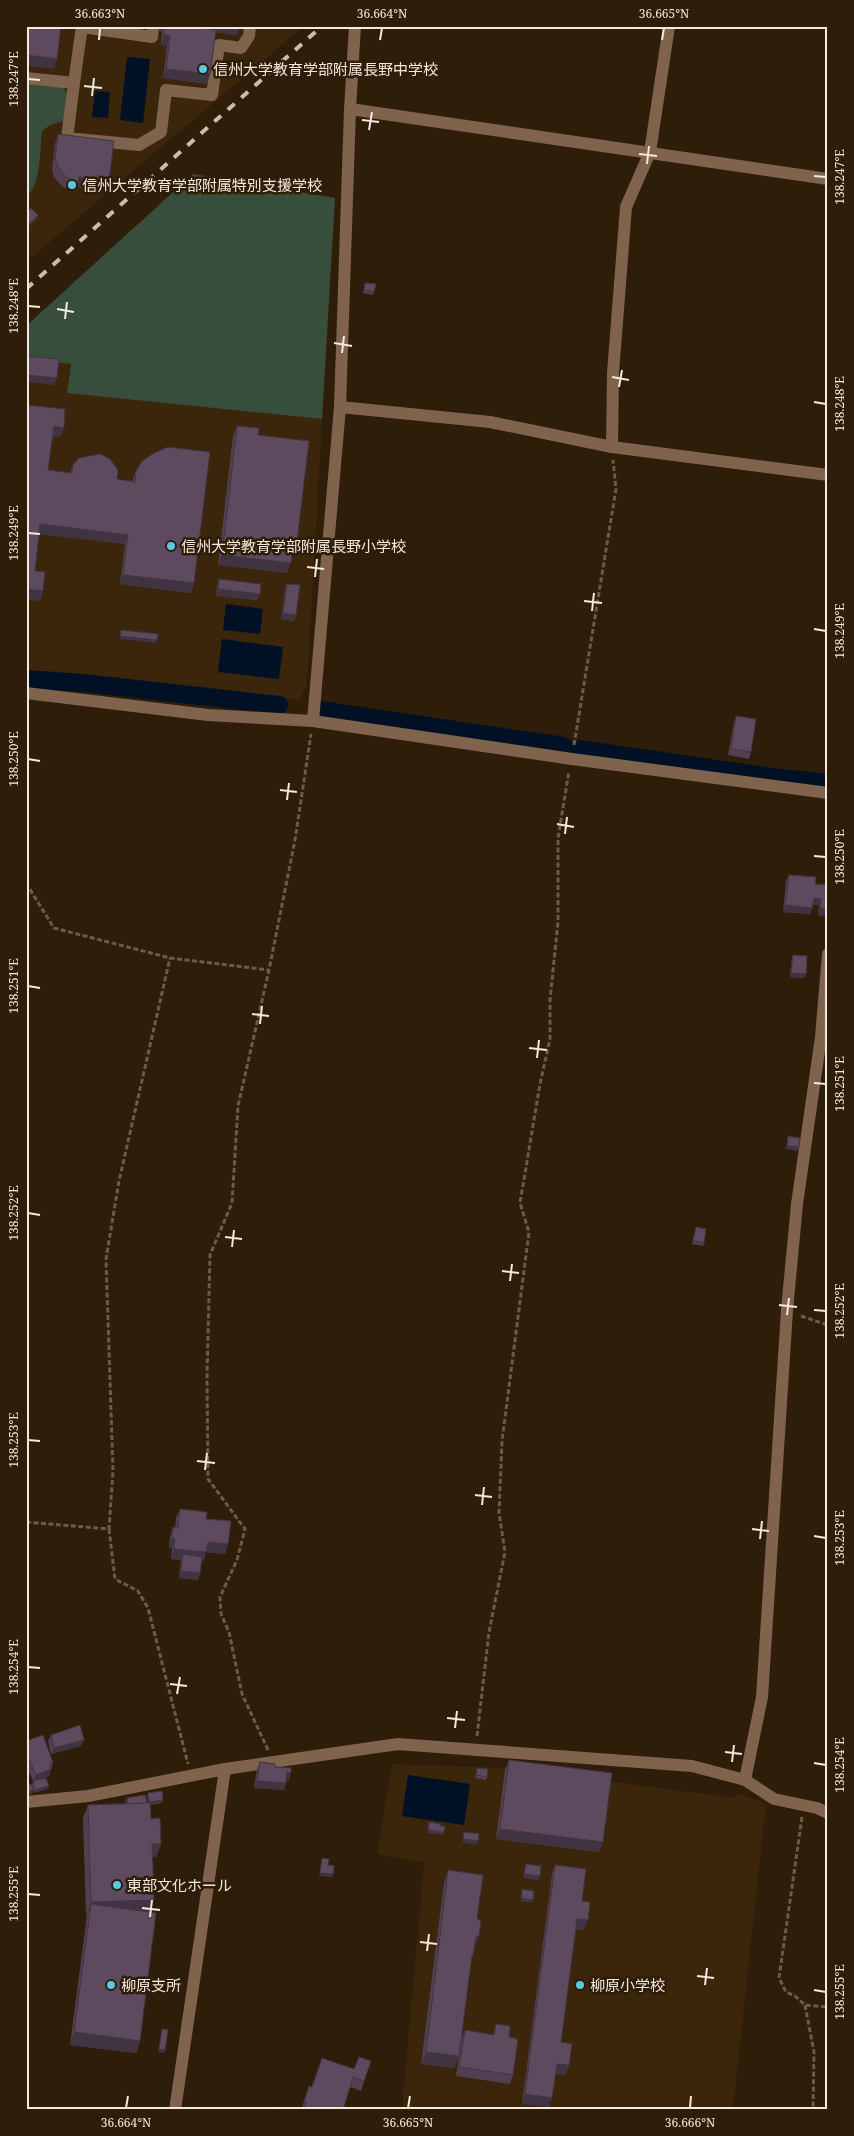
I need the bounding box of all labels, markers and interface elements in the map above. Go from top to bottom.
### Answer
text: 36.663°N [75,5,125,22]
text: 36.664°N [357,5,407,22]
text: 36.665°N [639,5,689,22]
text: 138.247°E [5,51,22,107]
place label: 信州大学教育学部附属長野中学校 [213,59,438,79]
marker: 信州大学教育学部附属長野中学校 [197,63,209,75]
text: 138.247°E [831,149,848,205]
place label: 信州大学教育学部附属特別支援学校 [82,175,322,195]
marker: 信州大学教育学部附属特別支援学校 [66,179,78,191]
text: 138.248°E [5,278,22,334]
text: 138.248°E [831,376,848,432]
text: 138.249°E [5,505,22,561]
place label: 信州大学教育学部附属長野小学校 [181,536,406,556]
marker: 信州大学教育学部附属長野小学校 [165,540,177,552]
text: 138.249°E [831,603,848,659]
text: 138.250°E [5,731,22,787]
text: 138.250°E [831,829,848,885]
text: 138.251°E [5,958,22,1014]
text: 138.251°E [831,1056,848,1112]
text: 138.252°E [5,1185,22,1241]
text: 138.252°E [831,1283,848,1339]
text: 138.253°E [5,1412,22,1468]
text: 138.253°E [831,1510,848,1566]
text: 138.254°E [5,1639,22,1695]
text: 138.254°E [831,1737,848,1793]
text: 138.255°E [5,1866,22,1922]
place label: 東部文化ホール [127,1875,232,1895]
marker: 東部文化ホール [111,1879,123,1891]
text: 138.255°E [831,1964,848,2020]
place label: 柳原支所 [121,1975,181,1995]
place label: 柳原小学校 [590,1975,665,1995]
marker: 柳原支所 [105,1979,117,1991]
marker: 柳原小学校 [574,1979,586,1991]
text: 36.664°N [101,2114,151,2131]
text: 36.665°N [383,2114,433,2131]
text: 36.666°N [665,2114,715,2131]

